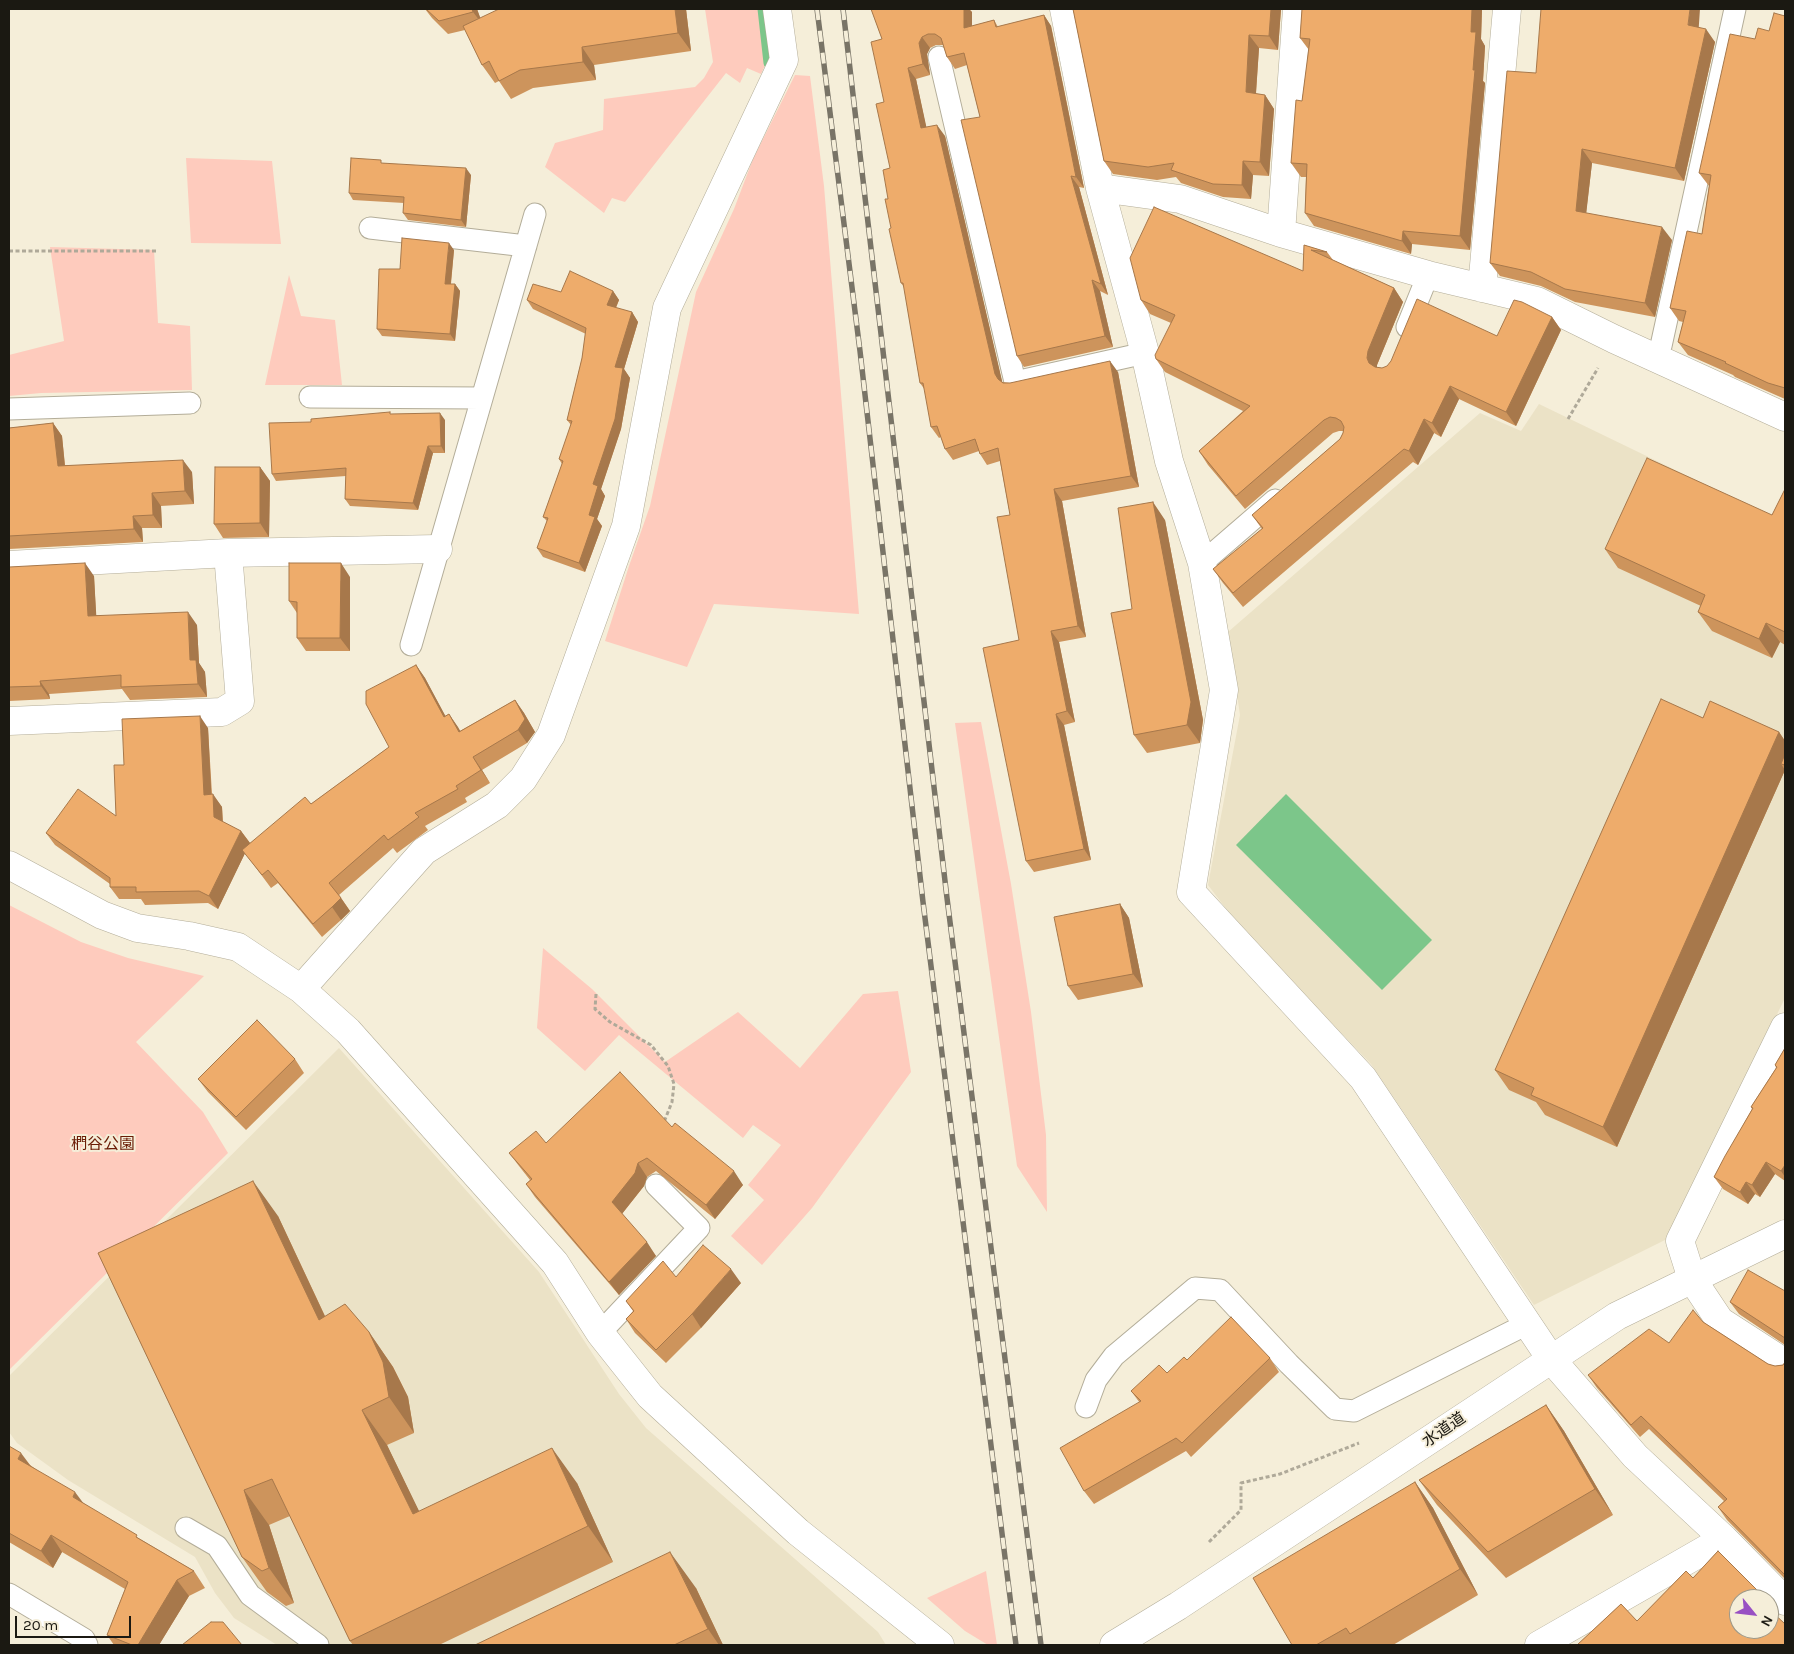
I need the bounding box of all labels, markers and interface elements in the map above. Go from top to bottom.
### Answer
park label: 椚谷公園 [71,1134,135,1154]
street label: 水道道 [1419,1409,1469,1451]
north arrow [1729,1589,1779,1639]
scale bar [18,1606,134,1638]
text: N [1757,1613,1777,1630]
text: 20 m [23,1616,58,1634]

